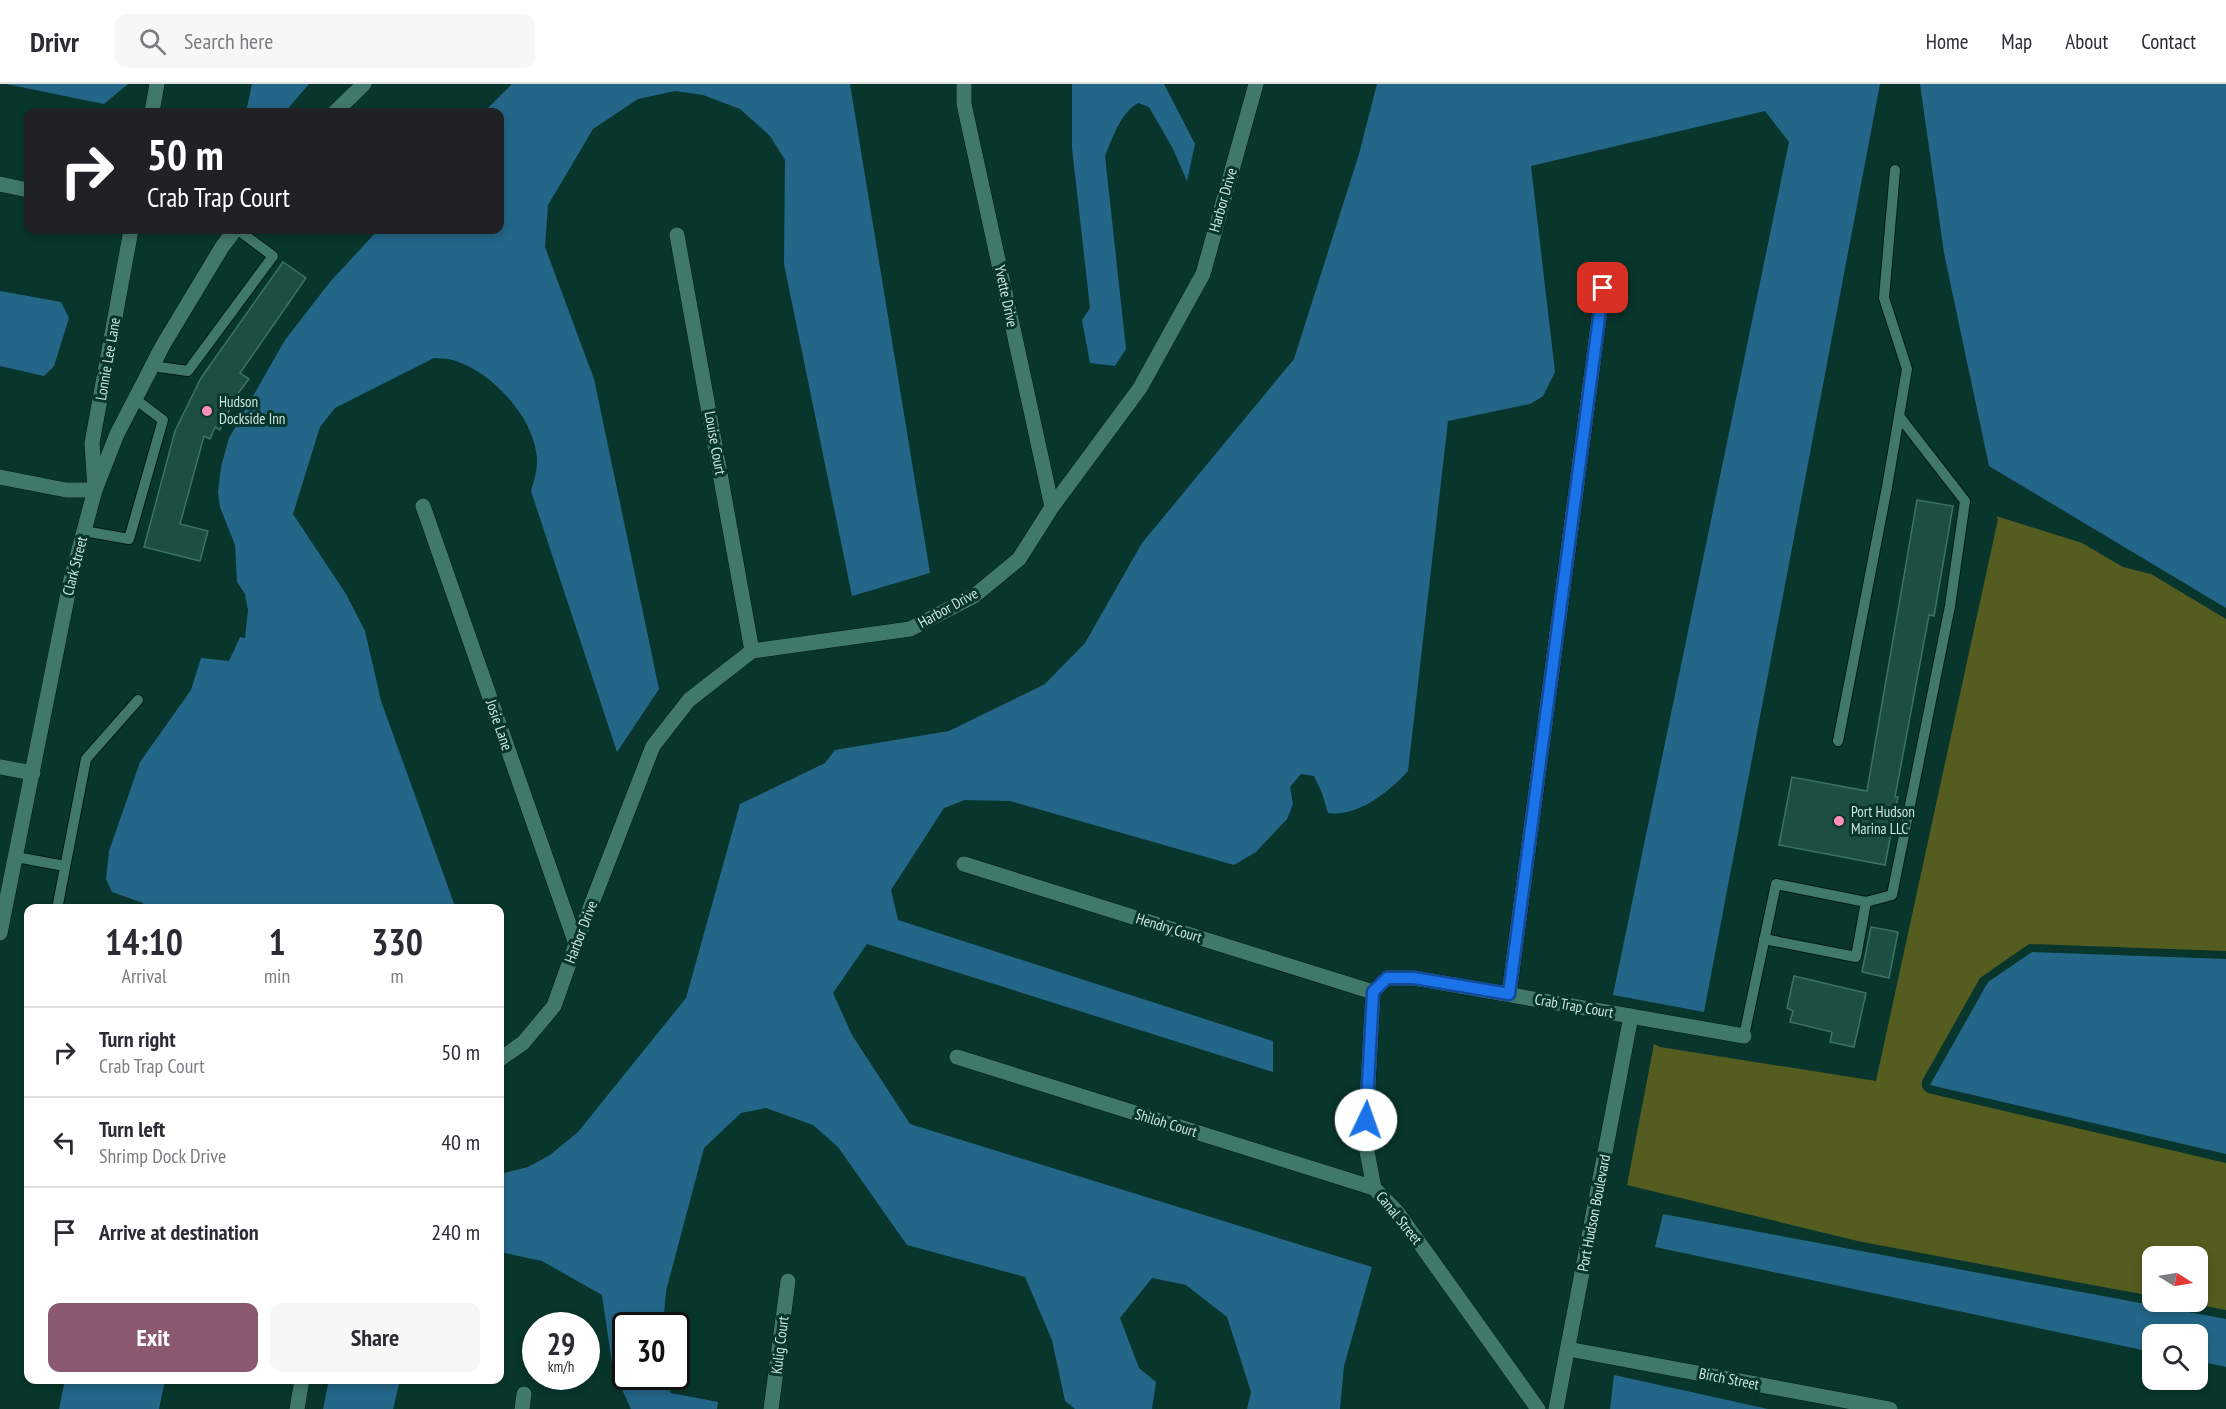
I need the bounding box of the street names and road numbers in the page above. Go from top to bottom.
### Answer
street label: Harbor Drive [1204,166,1241,234]
street label: Yvette Drive [991,263,1022,329]
street label: Lonnie Lee Lane [91,316,124,402]
street label: Louise Court [701,410,730,476]
street label: Clark Street [58,534,91,597]
street label: Harbor Drive [914,583,981,632]
street label: Josie Lane [482,696,517,753]
street label: Harbor Drive [560,898,601,966]
street label: Hendry Court [1134,909,1204,947]
street label: Crab Trap Court [1533,989,1615,1022]
street label: Shiloh Court [1133,1104,1200,1141]
street label: Port Hudson Boulevard [1573,1153,1614,1273]
street label: Canal Street [1372,1187,1427,1248]
street label: Kulig Court [767,1315,792,1375]
street label: Birch Street [1698,1363,1761,1394]

